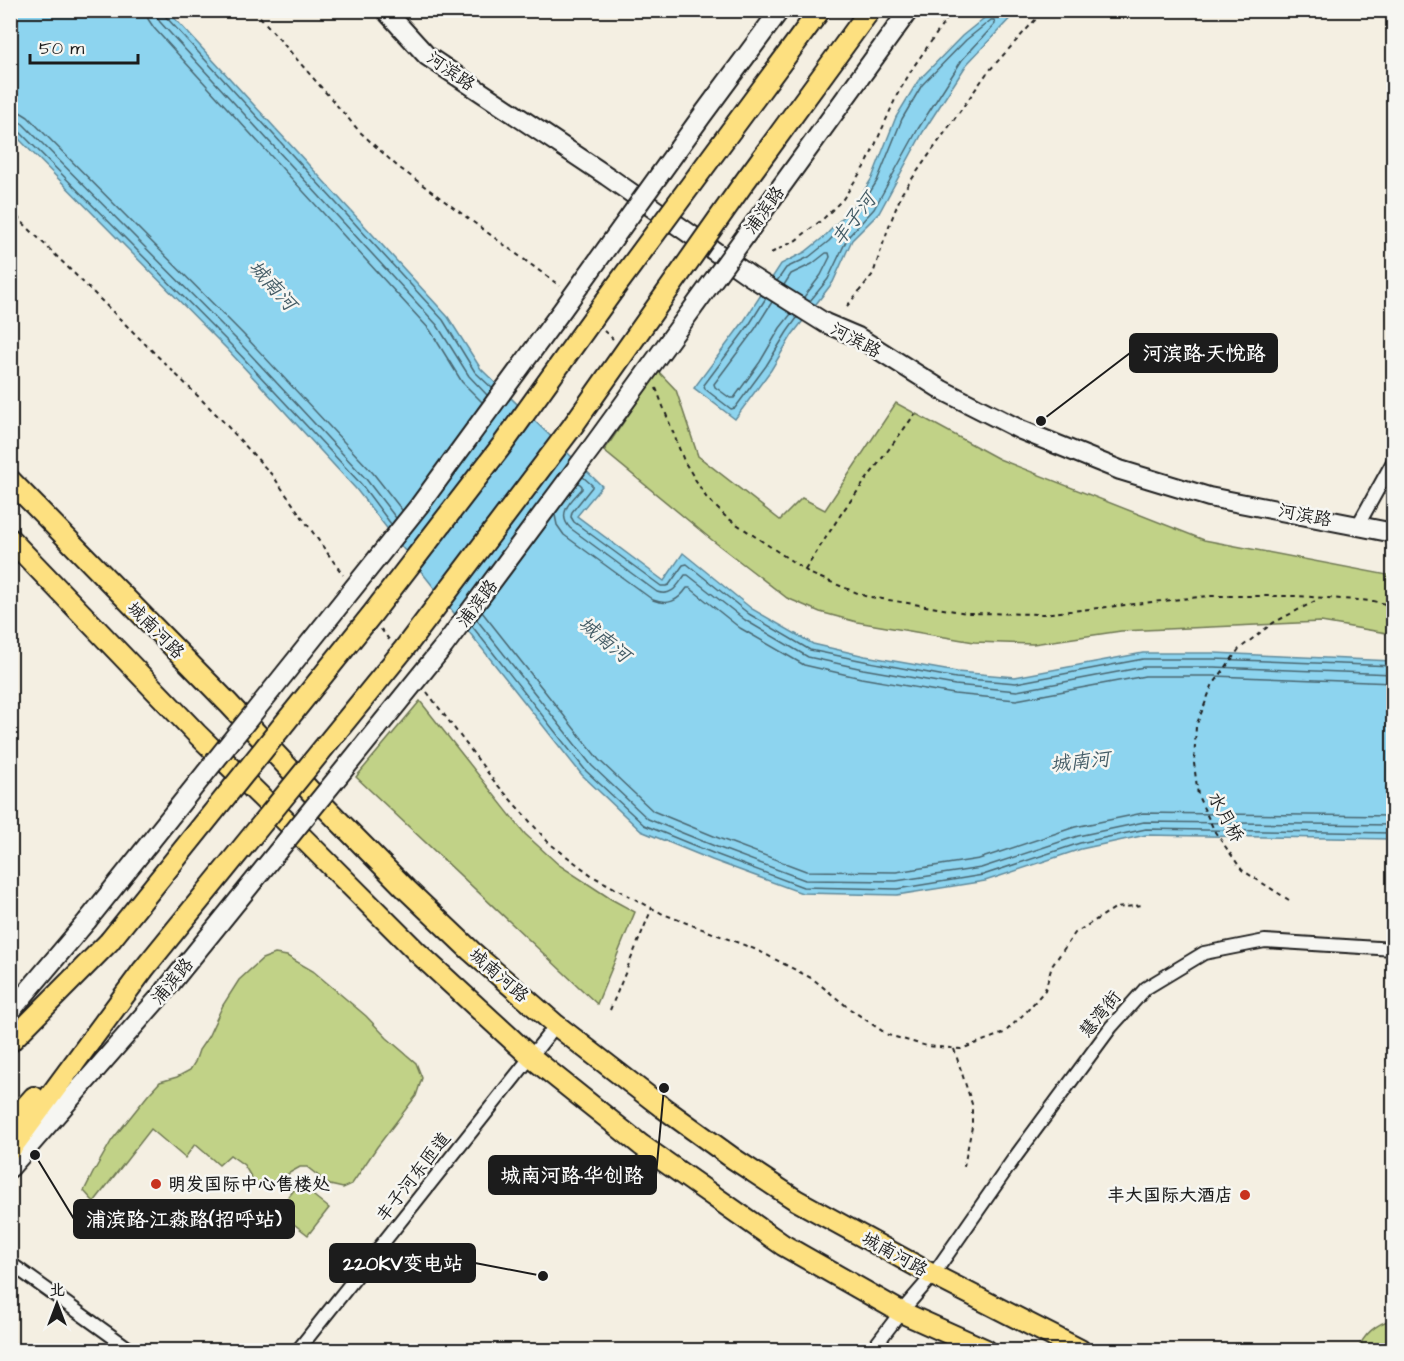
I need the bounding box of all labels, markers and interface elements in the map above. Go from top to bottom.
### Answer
scale bar [30,27,138,65]
text: 50 m [39,36,84,61]
street label: 河滨路 [421,46,480,97]
street label: 浦滨路 [738,181,790,239]
water label: 丰子河 [825,185,885,252]
water label: 城南河 [242,254,305,320]
street label: 河滨路 [826,317,885,364]
callout: 河滨路·天悦路 [1130,334,1277,372]
text: 河滨路·天悦路 [1143,340,1265,368]
street label: 河滨路 [1276,498,1334,533]
street label: 浦滨路 [451,574,504,632]
street label: 城南河路 [121,596,190,665]
water label: 城南河 [572,610,639,671]
water label: 城南河 [1049,745,1114,779]
street label: 水月桥 [1202,788,1250,847]
street label: 城南河路 [463,942,534,1008]
street label: 浦滨路 [145,953,199,1010]
street label: 慧湾街 [1074,985,1127,1043]
street label: 丰子河东匝道 [370,1127,456,1228]
callout: 城南河路·华创路 [489,1156,656,1194]
text: 城南河路·华创路 [501,1162,643,1190]
place label: 明发国际中心售楼处 [168,1172,330,1197]
marker: 明发国际中心售楼处 [149,1177,163,1191]
place label: 丰大国际大酒店 [1107,1183,1233,1208]
marker: 丰大国际大酒店 [1238,1188,1252,1202]
callout: 浦滨路·江淼路(招呼站) [74,1200,294,1238]
text: 浦滨路·江淼路(招呼站) [86,1206,282,1234]
street label: 城南河路 [857,1226,932,1283]
callout: 220KV变电站 [330,1244,475,1282]
text: 220KV变电站 [342,1250,463,1278]
north arrow [27,1274,87,1334]
text: 北 [49,1279,65,1301]

